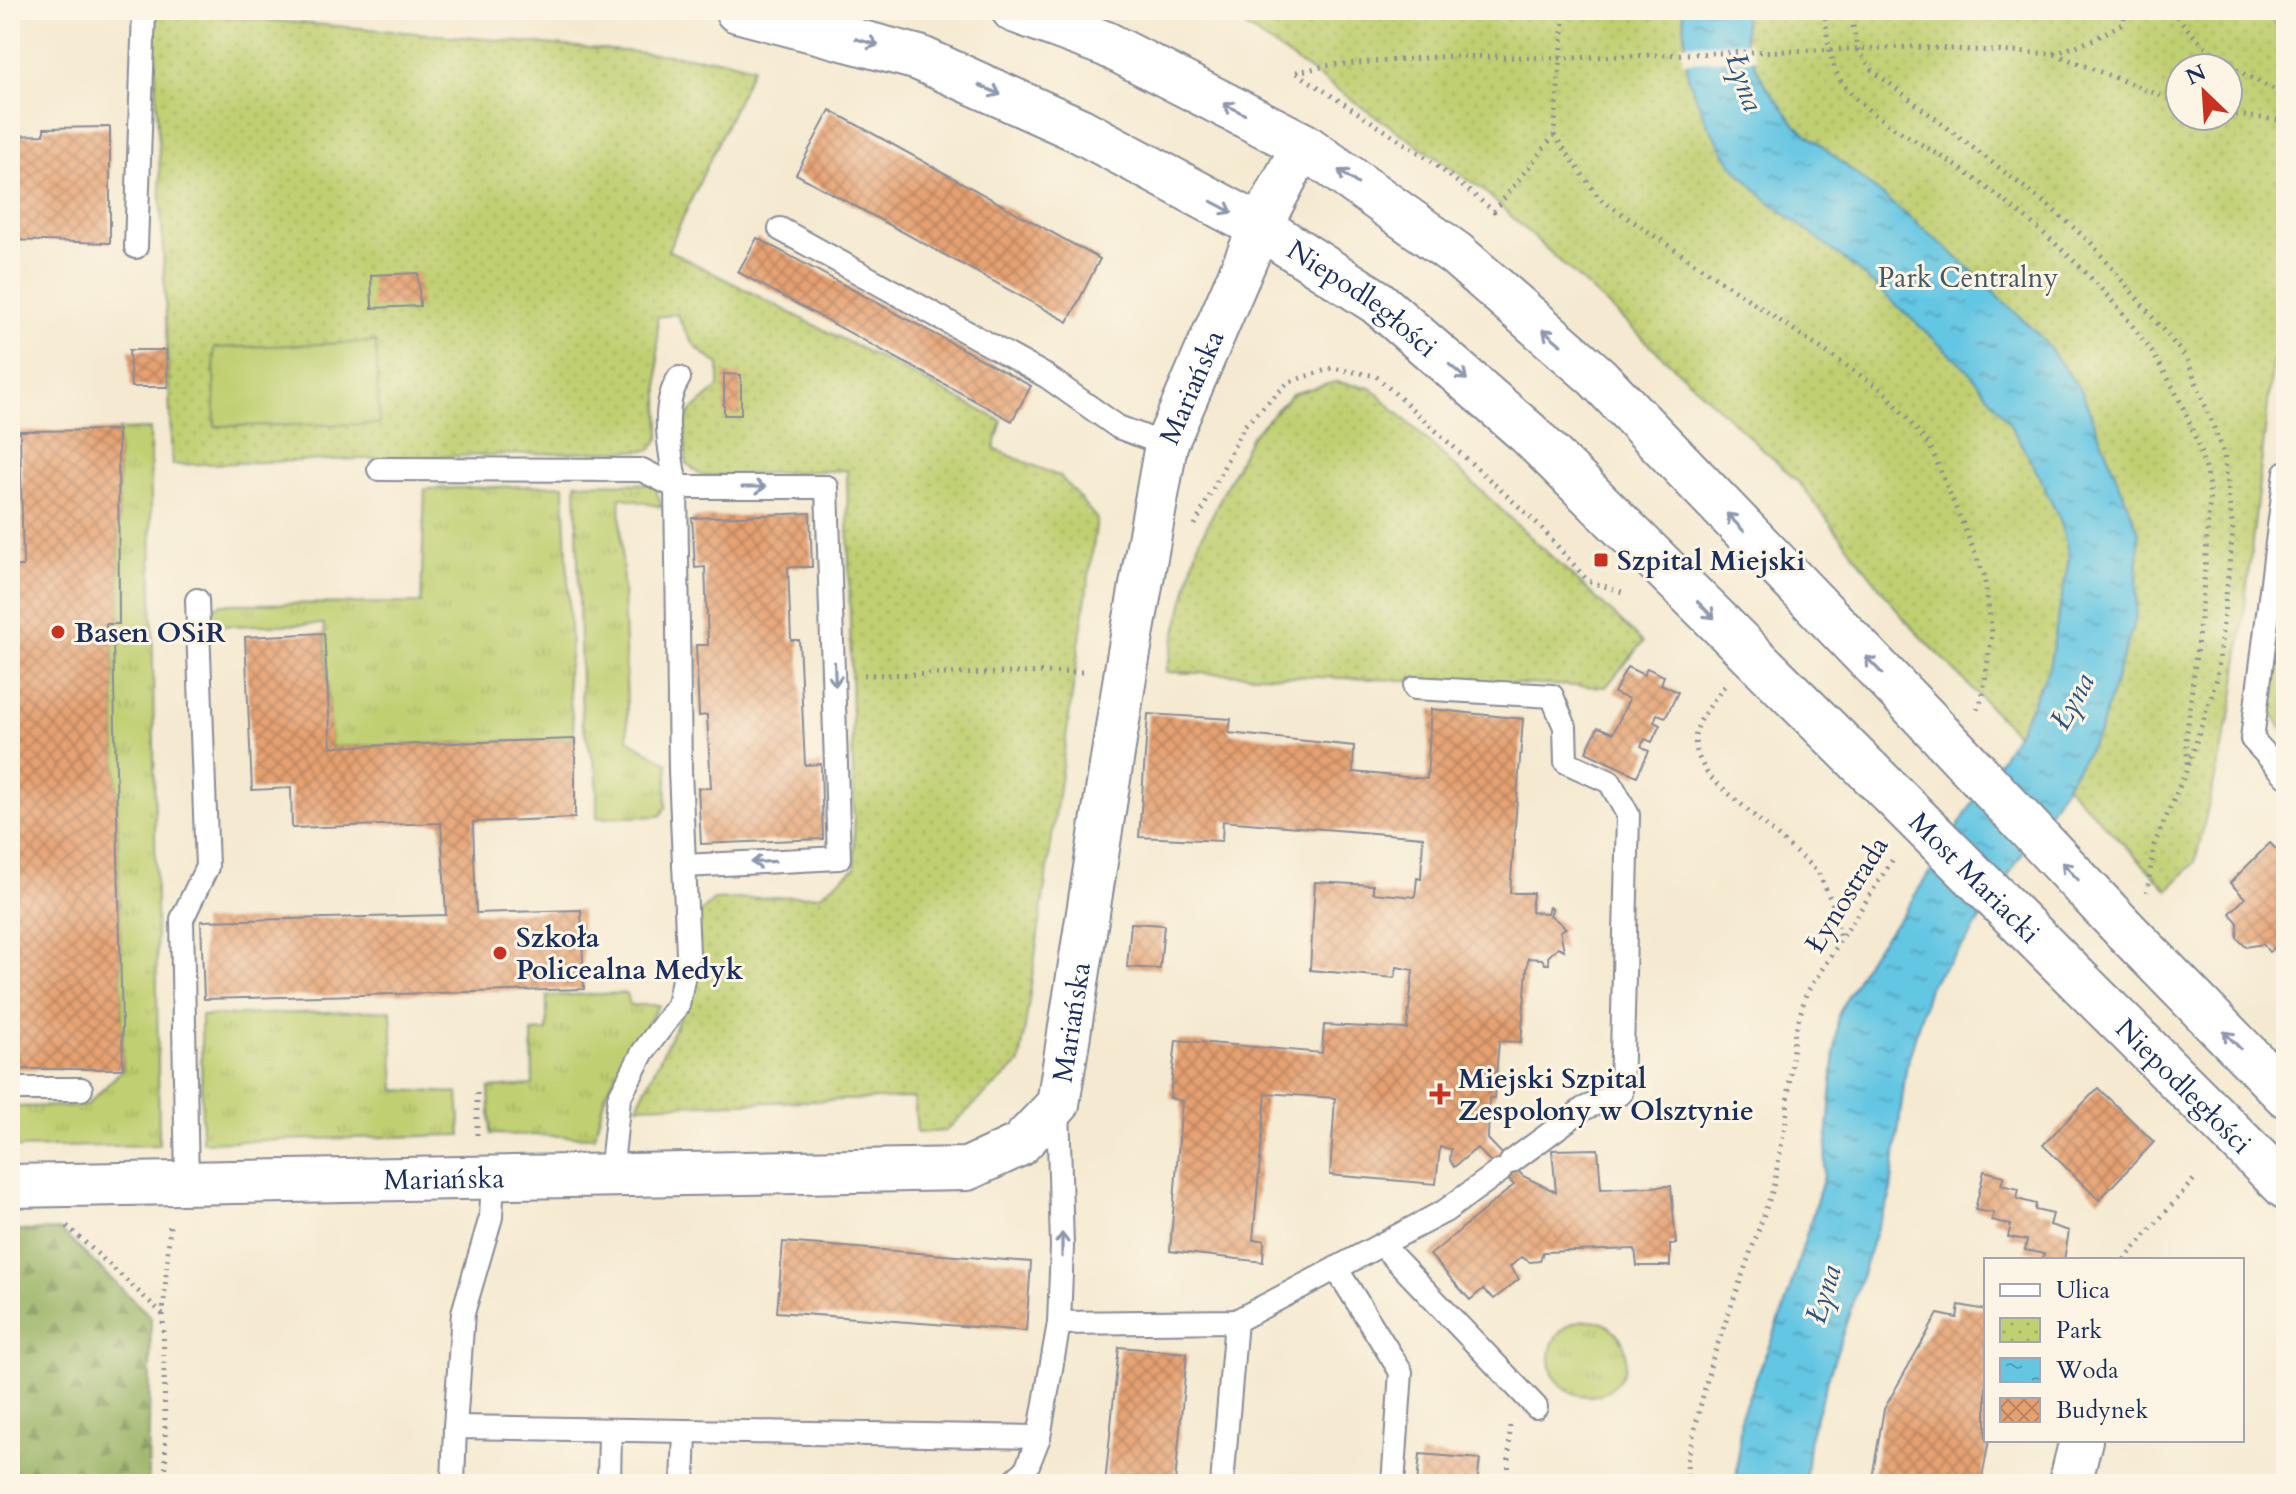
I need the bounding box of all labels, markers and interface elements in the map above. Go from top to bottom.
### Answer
one-way arrow [854,36,880,51]
water label: Łyna [1715,47,1774,117]
north arrow [2164,52,2244,132]
text: N [2181,57,2211,92]
one-way arrow [978,83,1002,98]
one-way arrow [1223,101,1246,117]
one-way arrow [1337,168,1359,185]
one-way arrow [1210,199,1234,215]
street label: Niepodległości [1280,231,1446,366]
park label: Park Centralny [1878,259,2058,297]
street label: Mariańska [1151,324,1233,451]
one-way arrow [1542,329,1562,347]
one-way arrow [1447,363,1468,381]
one-way arrow [740,479,767,495]
one-way arrow [1725,512,1744,532]
place label: Szpital Miejski [1617,542,1806,580]
marker: Szpital Miejski [1592,551,1610,569]
one-way arrow [1697,600,1716,620]
place label: Basen OSiR [74,614,226,652]
marker: Basen OSiR [49,623,67,641]
one-way arrow [1865,656,1884,675]
one-way arrow [828,660,843,687]
water label: Łyna [2040,665,2105,737]
street label: Most Mariacki [1900,804,2049,952]
street label: Łynostrada [1796,829,1897,960]
one-way arrow [750,855,777,870]
one-way arrow [2061,862,2079,882]
place label: Szkoła Policealna Medyk [516,919,744,989]
marker: Szkoła Policealna Medyk [491,944,509,962]
street label: Mariańska [1044,959,1100,1085]
street label: Niepodległości [2107,1010,2260,1163]
one-way arrow [2222,1030,2241,1050]
place label: Miejski Szpital Zespolony w Olsztynie [1458,1060,1754,1130]
marker: Miejski Szpital Zespolony w Olsztynie [1429,1083,1451,1105]
street label: Mariańska [383,1159,505,1199]
one-way arrow [1054,1232,1070,1259]
legend [1984,1258,2244,1442]
water label: Łyna [1795,1260,1852,1329]
text: Ulica [2056,1274,2110,1307]
text: Park [2056,1314,2102,1347]
text: Woda [2055,1354,2119,1387]
text: Budynek [2056,1394,2148,1427]

